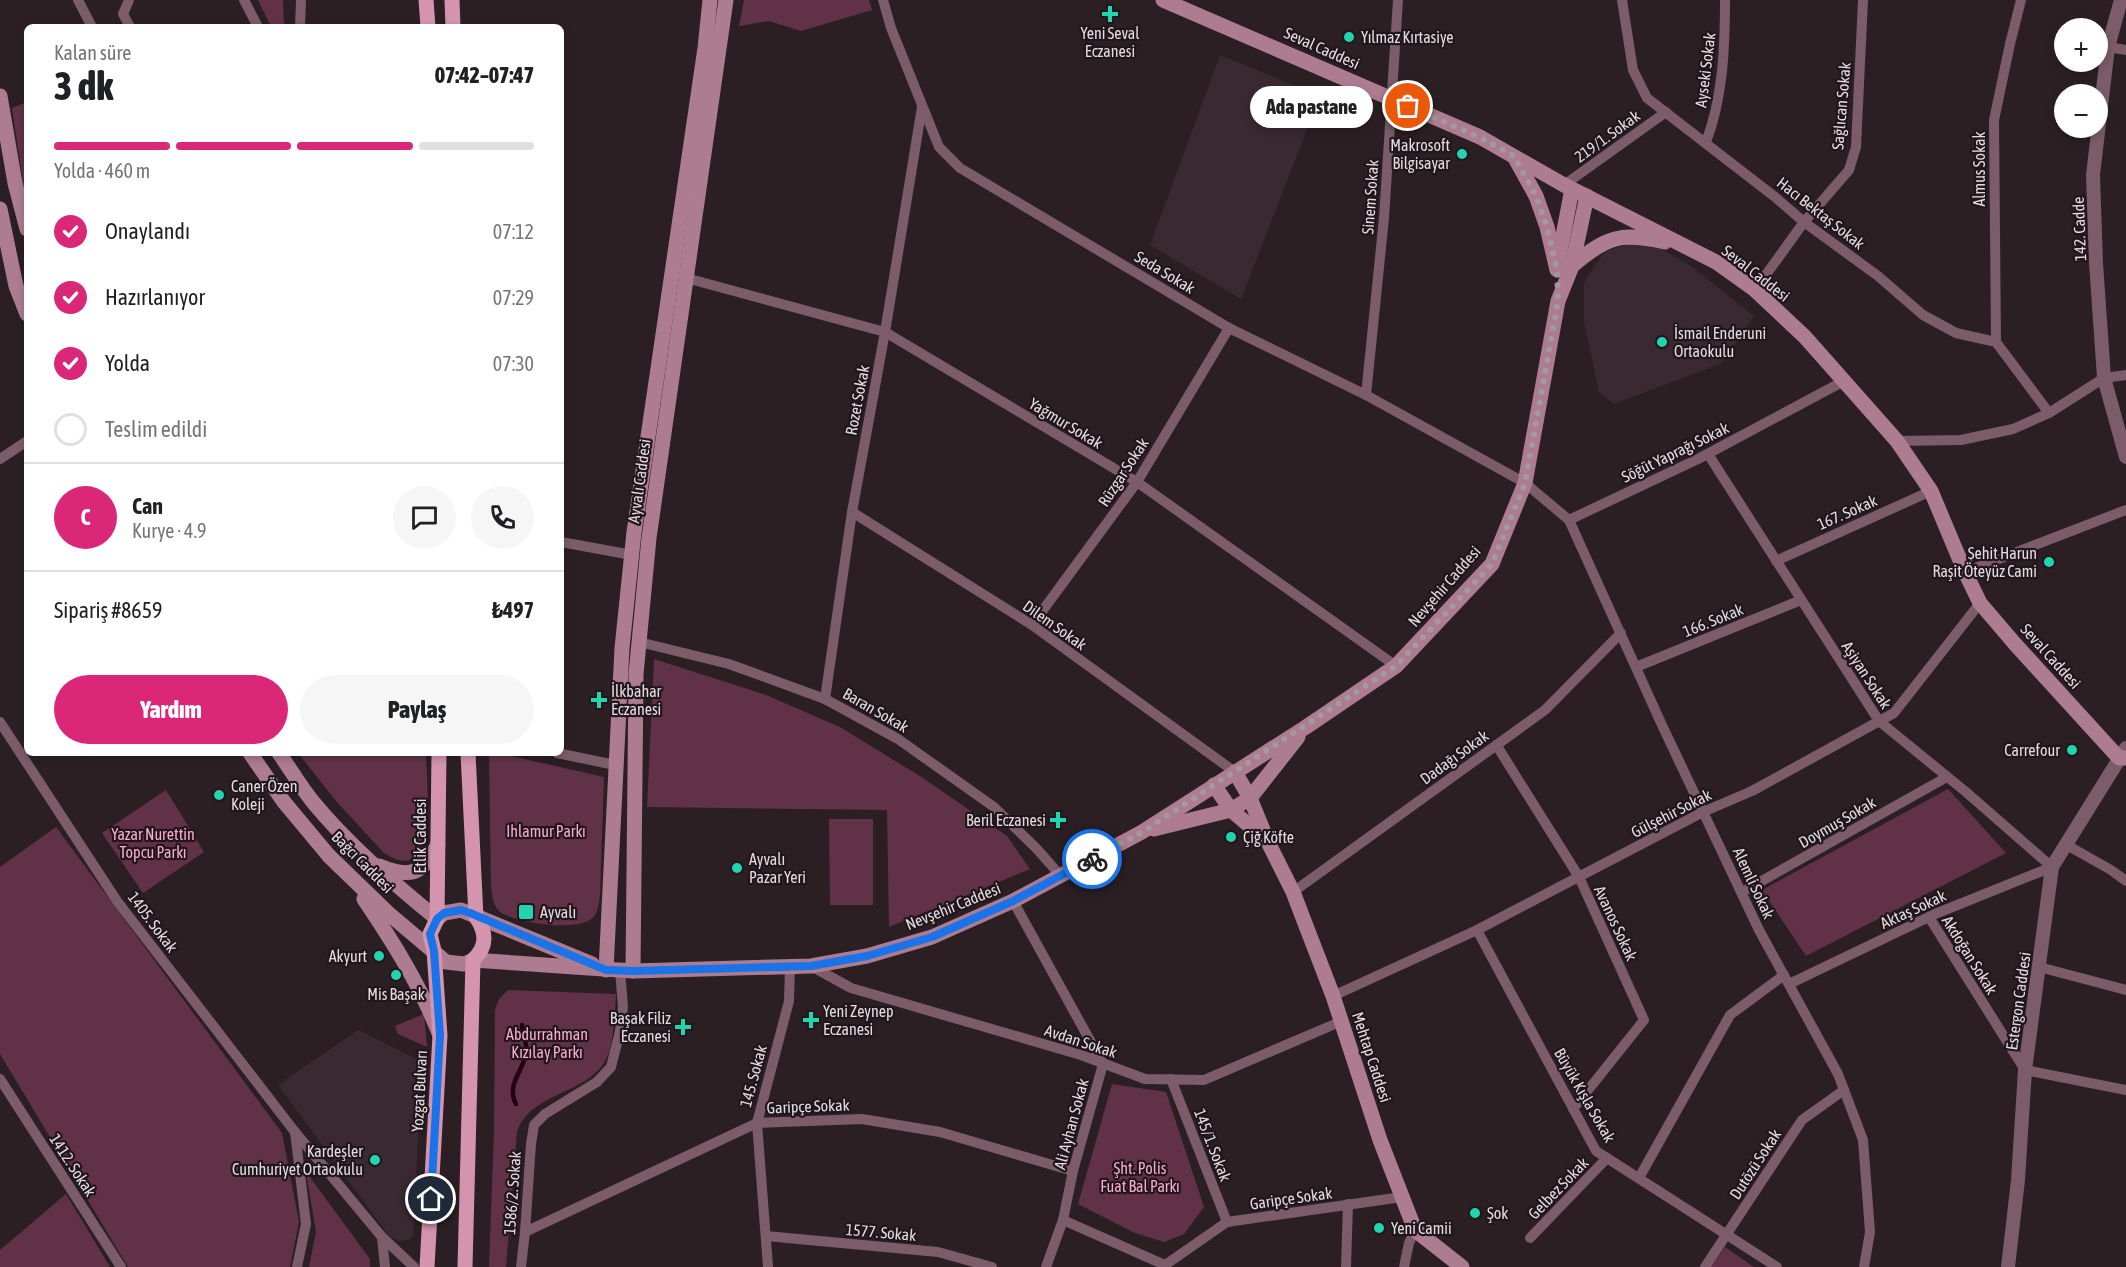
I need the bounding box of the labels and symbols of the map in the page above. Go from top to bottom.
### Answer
marker: Yeni Seval Eczanesi [1103,7,1117,21]
street label: Seval Caddesi [1282,23,1362,73]
place label: Yeni Seval Eczanesi [1081,24,1140,60]
place label: Yılmaz Kırtasiye [1361,28,1454,47]
marker: Yılmaz Kırtasiye [1342,30,1356,44]
street label: Ayseki Sokak [1691,31,1720,109]
street label: Sağlıcan Sokak [1828,61,1855,151]
pin [1382,80,1433,131]
callout: Ada pastane [1249,85,1372,127]
street label: 219/1. Sokak [1571,106,1643,166]
street label: Almus Sokak [1970,132,1988,206]
place label: Makrosoft Bilgisayar [1390,136,1450,173]
marker: Makrosoft Bilgisayar [1455,147,1469,161]
street label: Sinem Sokak [1358,159,1382,235]
street label: Hacı Bektaş Sokak [1773,173,1868,254]
street label: 142. Cadde [2069,196,2089,262]
street label: Seval Caddesi [1719,241,1793,305]
street label: Seda Sokak [1132,247,1198,297]
place label: İsmail Enderuni Ortaokulu [1674,324,1766,360]
marker: İsmail Enderuni Ortaokulu [1655,335,1669,349]
street label: Rozet Sokak [841,364,873,436]
street label: Yağmur Sokak [1026,394,1106,453]
street label: Söğüt Yaprağı Sokak [1618,418,1732,487]
street label: Rüzgar Sokak [1094,434,1153,510]
street label: Ayvalı Caddesi [624,438,655,524]
street label: 167. Sokak [1814,491,1880,533]
street label: Nevşehir Caddesi [1404,542,1485,631]
place label: Şehit Harun Raşit Öteyüz Cami [1932,544,2037,581]
marker: Şehit Harun Raşit Öteyüz Cami [2042,555,2056,569]
street label: Dilem Sokak [1020,597,1090,653]
street label: 166. Sokak [1680,600,1746,640]
street label: Seval Caddesi [2017,620,2085,692]
street label: Aşiyan Sokak [1838,638,1895,713]
place label: İlkbahar Eczanesi [611,682,662,718]
street label: Baran Sokak [840,684,912,736]
marker: İlkbahar Eczanesi [592,693,606,707]
street label: Dadağı Sokak [1416,726,1492,789]
place label: Carrefour [2004,741,2060,759]
marker: Carrefour [2065,743,2079,757]
place label: Caner Özen Koleji [231,777,298,814]
street label: Gülşehir Sokak [1628,785,1715,842]
marker: Caner Özen Koleji [212,788,226,802]
street label: Doymuş Sokak [1795,793,1879,852]
street label: Etlik Caddesi [411,799,429,873]
place label: Beril Eczanesi [966,811,1046,829]
marker: Beril Eczanesi [1051,813,1065,827]
park label: Ihlamur Parkı [506,822,586,840]
park label: Yazar Nurettin Topcu Parkı [111,825,195,862]
street label: Bağcı Caddesi [328,827,398,897]
place label: Çiğ Köfte [1243,828,1294,847]
courier [1062,829,1122,889]
marker: Çiğ Köfte [1224,830,1238,844]
street label: Alemli Sokak [1730,844,1778,922]
place label: Ayvalı Pazar Yeri [749,850,806,886]
marker: Ayvalı Pazar Yeri [730,861,744,875]
street label: Nevşehir Caddesi [903,879,1003,934]
street label: Avanos Sokak [1591,883,1641,963]
street label: Aktaş Sokak [1877,886,1949,933]
street label: 1405. Sokak [124,888,182,956]
marker: Ayvalı [517,903,535,921]
place label: Ayvalı [540,903,576,922]
street label: Akdoğan Sokak [1938,912,2001,998]
place label: Akyurt [329,947,367,966]
marker: Akyurt [372,949,386,963]
street label: Estergon Caddesi [2002,951,2035,1051]
marker: Mis Başak [389,968,403,982]
place label: Mis Başak [367,985,425,1004]
place label: Yeni Zeynep Eczanesi [823,1002,894,1038]
place label: Başak Filiz Eczanesi [610,1009,671,1045]
street label: Mehtap Caddesi [1348,1010,1395,1105]
marker: Yeni Zeynep Eczanesi [804,1013,818,1027]
marker: Başak Filiz Eczanesi [676,1020,690,1034]
street label: Avdan Sokak [1043,1021,1119,1061]
park label: Abdurrahman Kızılay Parkı [506,1025,588,1062]
street label: 145. Sokak [736,1043,770,1109]
street label: Büyük Kışla Sokak [1550,1045,1619,1146]
street label: Yozgat Bulvarı [408,1050,431,1132]
street label: Ali Ayhan Sokak [1050,1077,1093,1172]
street label: Garipçe Sokak [766,1096,850,1117]
street label: 145/1. Sokak [1191,1106,1235,1184]
street label: Dutözü Sokak [1726,1126,1784,1202]
street label: 1412. Sokak [46,1130,100,1200]
place label: Kardeşler Cumhuriyet Ortaokulu [232,1142,363,1179]
street label: 1586/2. Sokak [500,1151,524,1235]
marker: Kardeşler Cumhuriyet Ortaokulu [368,1153,382,1167]
street label: Gelbez Sokak [1524,1153,1592,1223]
park label: Şht. Polis Fuat Bal Parkı [1100,1159,1180,1195]
pin [405,1173,456,1224]
street label: Garipçe Sokak [1249,1183,1334,1214]
place label: Şok [1487,1204,1508,1223]
marker: Şok [1468,1206,1482,1220]
place label: Yeni Camii [1391,1219,1452,1237]
street label: 1577. Sokak [845,1220,917,1244]
marker: Yeni Camii [1372,1221,1386,1235]

